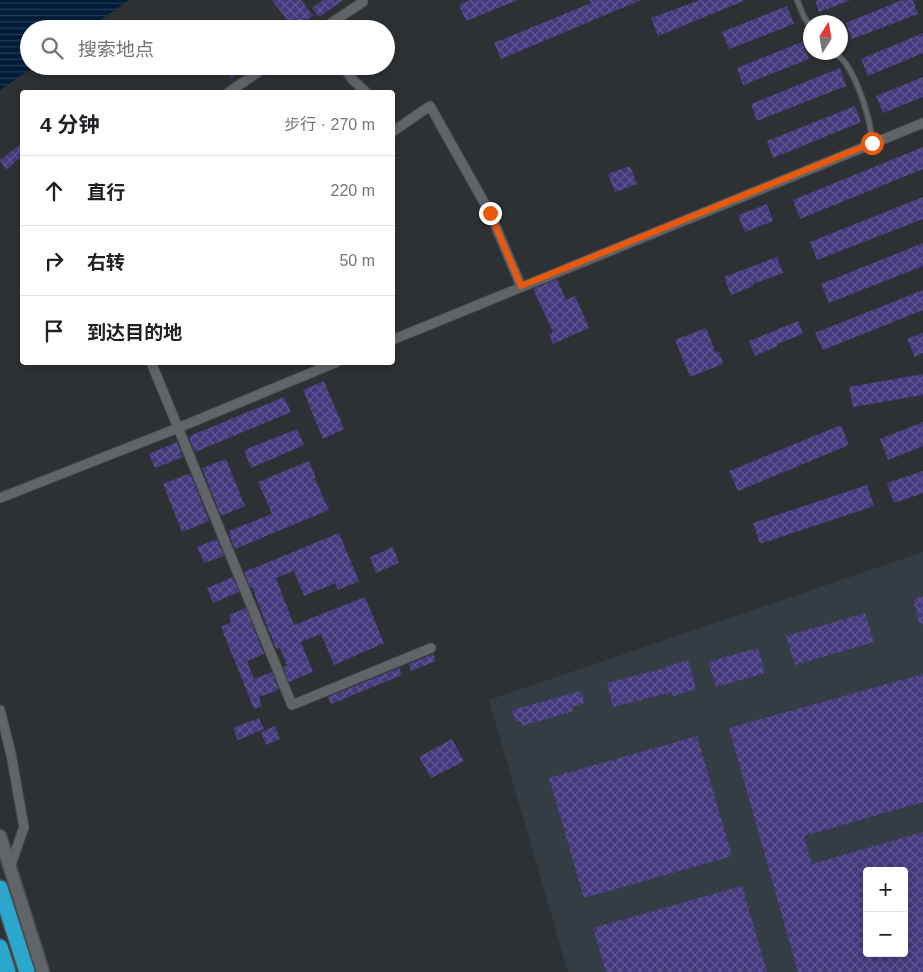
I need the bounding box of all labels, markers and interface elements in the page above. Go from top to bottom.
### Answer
north arrow [803,15,848,60]
search box [20,20,395,75]
icon: search [38,34,66,62]
text: 搜索地点 [78,39,154,60]
text: 4 分钟 [40,113,100,136]
text: 步行 · 270 m [284,116,375,133]
route start [861,132,884,155]
icon: ahead [40,177,68,205]
text: 直行 [87,182,125,203]
text: 220 m [331,182,375,199]
route end [479,202,502,225]
icon: right [40,247,68,275]
text: 右转 [87,252,125,273]
text: 50 m [339,252,375,269]
icon: arrive [40,317,68,345]
text: 到达目的地 [87,322,182,343]
map controls [863,867,908,957]
button: + [863,867,908,912]
button: − [863,912,908,957]

